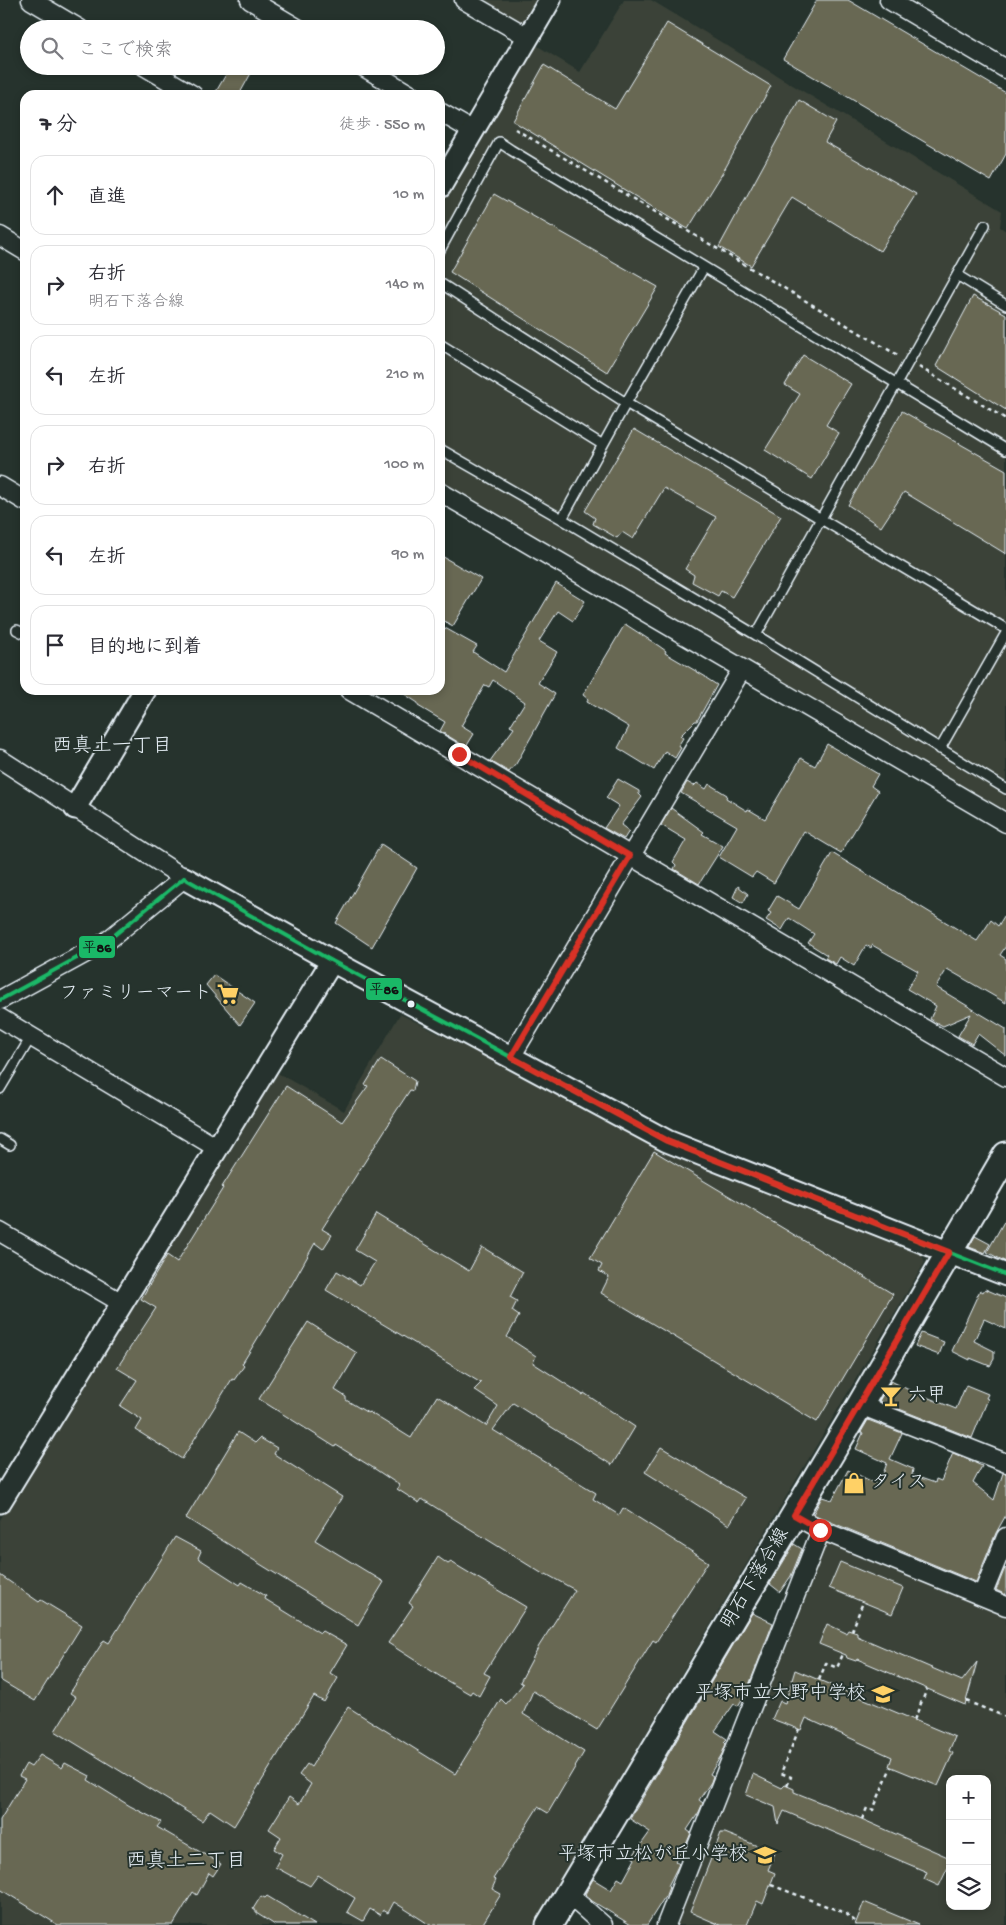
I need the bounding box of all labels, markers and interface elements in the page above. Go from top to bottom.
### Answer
search box [20,20,445,75]
icon: search [38,34,66,62]
text: ここで検索 [78,40,173,63]
text: 7 分 [40,114,77,139]
text: 徒歩 · 550 m [339,117,425,136]
icon: ahead [41,181,69,209]
text: 10 m [393,186,424,205]
text: 直進 [88,187,126,210]
text: 右折 [88,264,126,287]
icon: right [41,271,69,299]
text: 140 m [386,276,424,295]
text: 明石下落合線 [88,294,184,313]
icon: left [41,361,69,389]
text: 210 m [385,366,424,385]
text: 左折 [88,367,126,390]
icon: right [41,451,69,479]
text: 100 m [384,456,424,475]
text: 右折 [88,457,126,480]
icon: left [41,541,69,569]
text: 90 m [392,546,424,565]
text: 左折 [88,547,126,570]
icon: arrive [41,631,69,659]
text: 目的地に到着 [88,637,202,660]
district label: 西真土一丁目 [52,734,172,759]
route end [448,743,471,766]
line badge: 平86 [78,935,116,959]
text: 平86 [83,940,112,958]
line badge: 平86 [365,977,403,1001]
supermarket icon: ファミリーマート [215,981,241,1007]
text: 平86 [370,982,399,1000]
place label: ファミリーマート [60,983,212,1006]
unlabelled marker [406,999,416,1009]
bar icon: 六甲 [878,1383,904,1409]
place label: 六甲 [908,1385,946,1408]
shop icon: タイス [841,1470,867,1496]
place label: タイス [871,1472,926,1495]
route start [809,1519,832,1542]
street label: 明石下落合線 [716,1524,795,1634]
school or university icon: 平塚市立大野中学校 [870,1681,896,1707]
place label: 平塚市立大野中学校 [695,1682,866,1706]
map controls [946,1775,991,1910]
button: + [946,1775,991,1820]
button: − [946,1820,991,1865]
school or university icon: 平塚市立松が丘小学校 [752,1842,778,1868]
place label: 平塚市立松が丘小学校 [558,1843,748,1867]
district label: 西真土二丁目 [126,1849,246,1874]
button: layers [946,1865,991,1910]

